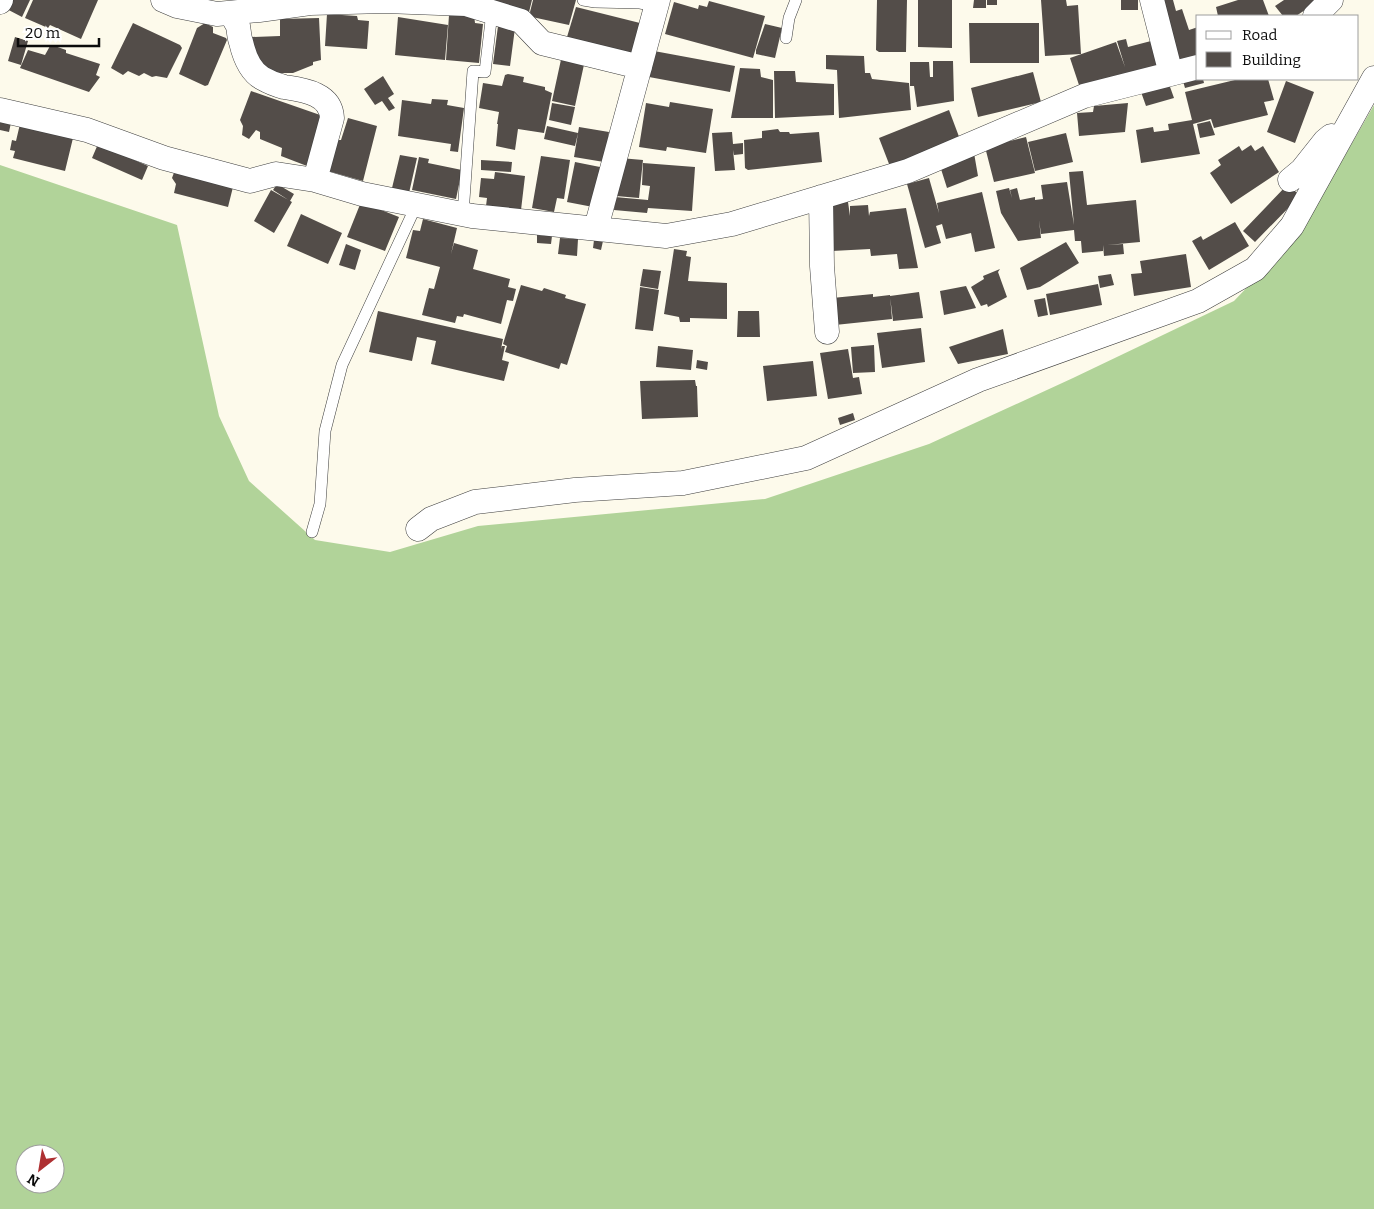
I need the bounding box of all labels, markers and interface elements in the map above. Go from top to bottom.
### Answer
scale bar [18,15,99,47]
legend [1196,15,1359,80]
text: 20 m [25,24,61,42]
text: Road [1242,26,1277,44]
text: Building [1242,51,1301,69]
north arrow [15,1144,65,1194]
text: N [24,1170,43,1190]

